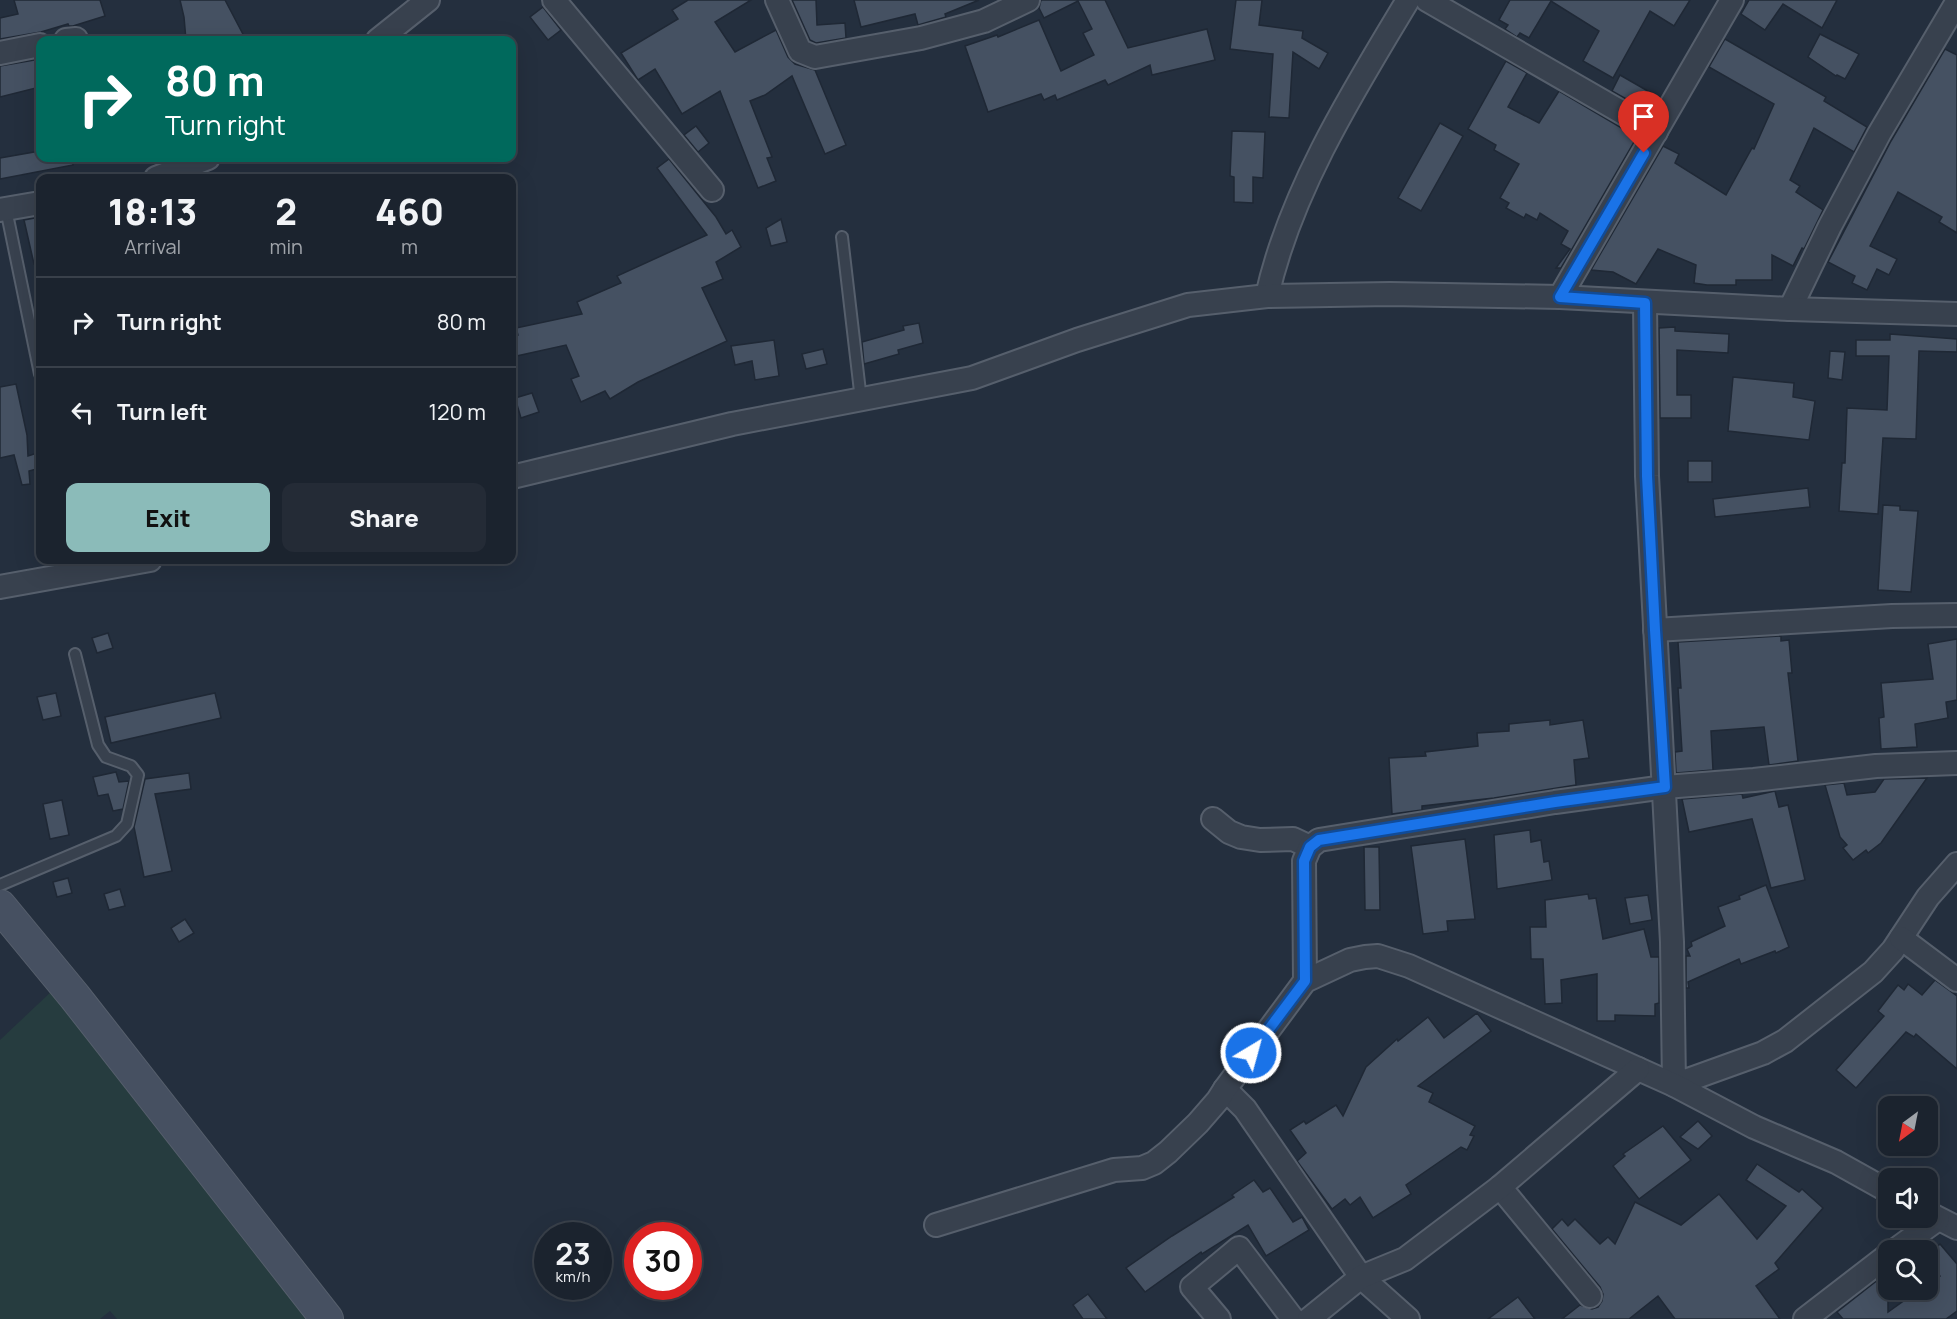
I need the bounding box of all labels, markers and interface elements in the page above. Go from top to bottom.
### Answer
text: 80 m [165,51,265,109]
icon: right [66,60,144,138]
pin [1618,91,1669,153]
icon: arrive [1627,100,1660,133]
text: Turn right [165,106,286,143]
text: 18:13 [108,187,197,236]
text: 2 [275,187,297,236]
text: 460 [375,187,444,236]
text: Arrival [124,233,181,260]
text: min [269,233,303,260]
text: m [401,233,418,260]
icon: right [66,306,99,339]
text: Turn right [117,307,222,337]
text: 80 m [437,307,486,337]
icon: left [66,396,99,429]
text: Turn left [117,397,207,427]
text: 120 m [428,397,486,427]
button: Exit [66,483,270,552]
button: Share [282,483,486,552]
position arrow [1219,1021,1283,1085]
north arrow [1878,1096,1938,1156]
map controls [1878,1096,1938,1300]
button: sound [1878,1168,1938,1228]
speed limit sign: 30 [624,1222,702,1300]
text: 23 [555,1233,591,1274]
button: search [1878,1240,1938,1300]
text: km/h [556,1266,590,1287]

